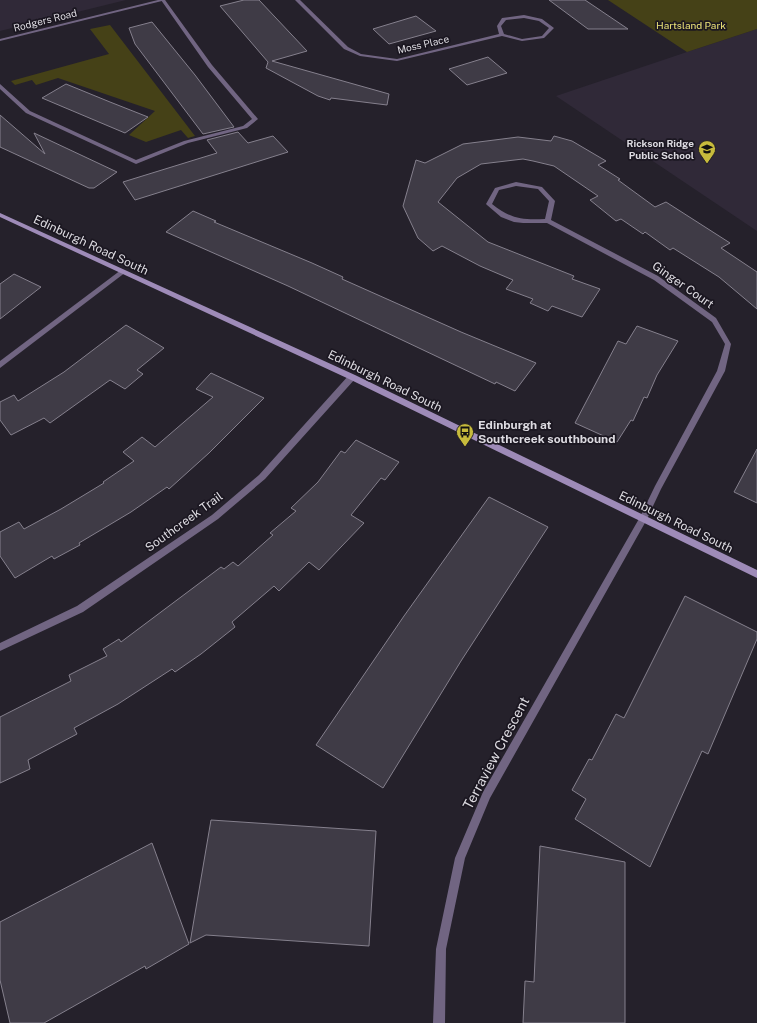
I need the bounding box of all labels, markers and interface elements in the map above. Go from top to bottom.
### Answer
street label: Rodgers Road [12,6,78,34]
park label: Hartsland Park [656,19,726,31]
street label: Moss Place [396,32,450,56]
place label: Rickson Ridge Public School [627,137,694,161]
school or university icon: Rickson Ridge Public School [697,139,717,164]
street label: Edinburgh Road South [31,212,151,278]
street label: Ginger Court [650,259,717,311]
street label: Edinburgh Road South [326,347,444,415]
place label: Edinburgh at Southcreek southbound [478,418,616,446]
bus stop icon: Edinburgh at Southcreek southbound [455,422,475,447]
street label: Edinburgh Road South [617,488,735,556]
street label: Southcreek Trail [143,489,226,555]
street label: Terraview Crescent [460,694,532,812]

